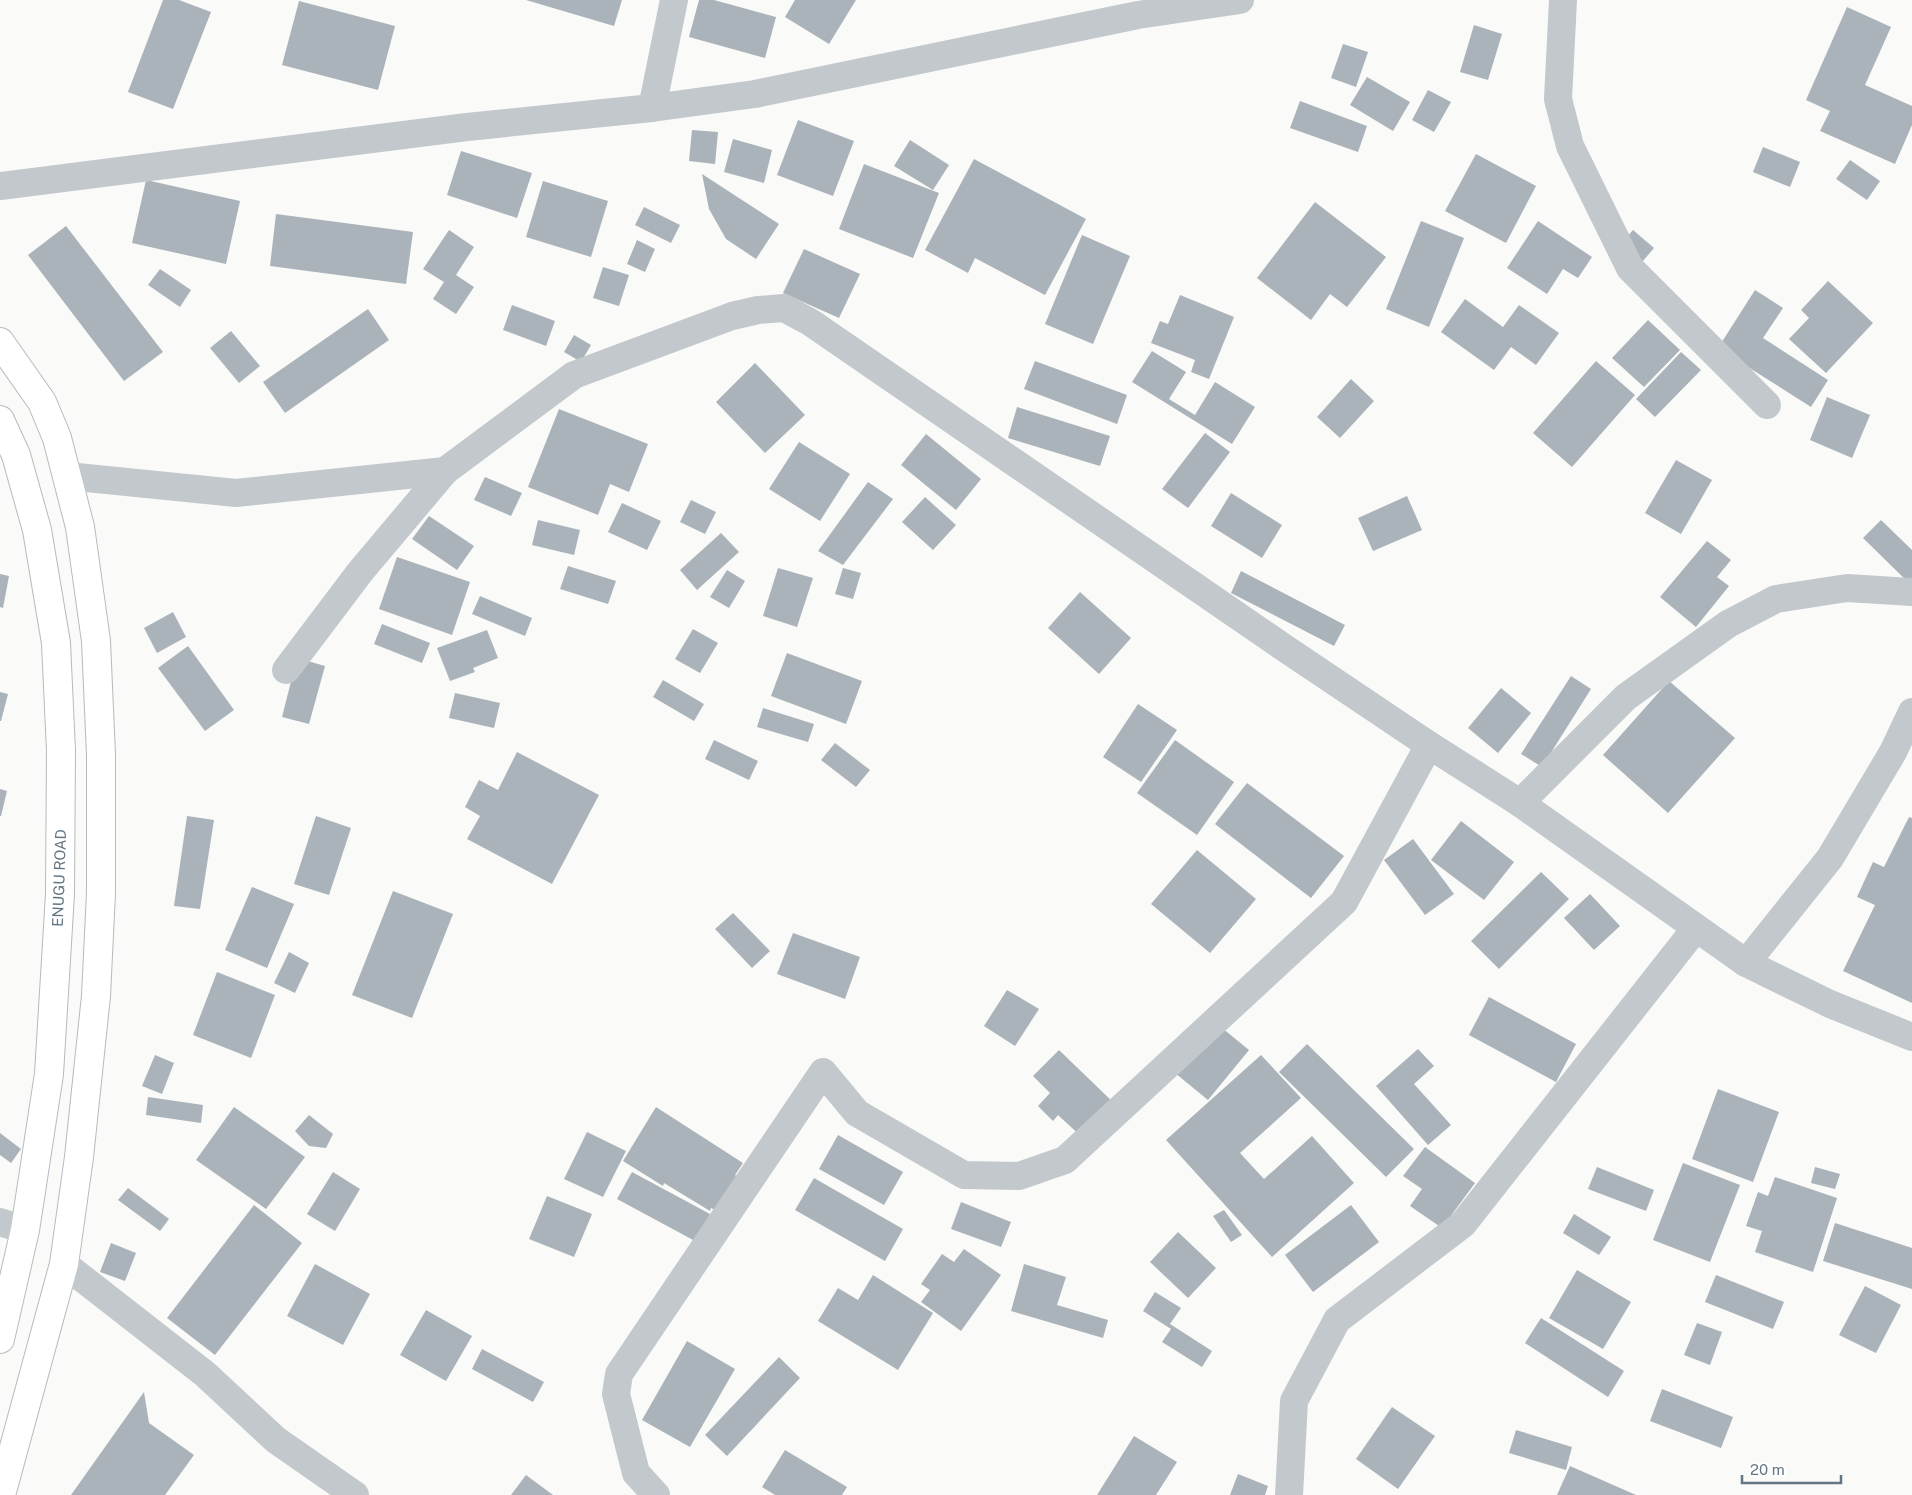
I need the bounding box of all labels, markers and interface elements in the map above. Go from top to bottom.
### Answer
street label: ENUGU ROAD [49,829,69,927]
scale bar [1742,1452,1841,1484]
text: 20 m [1750,1461,1785,1478]

